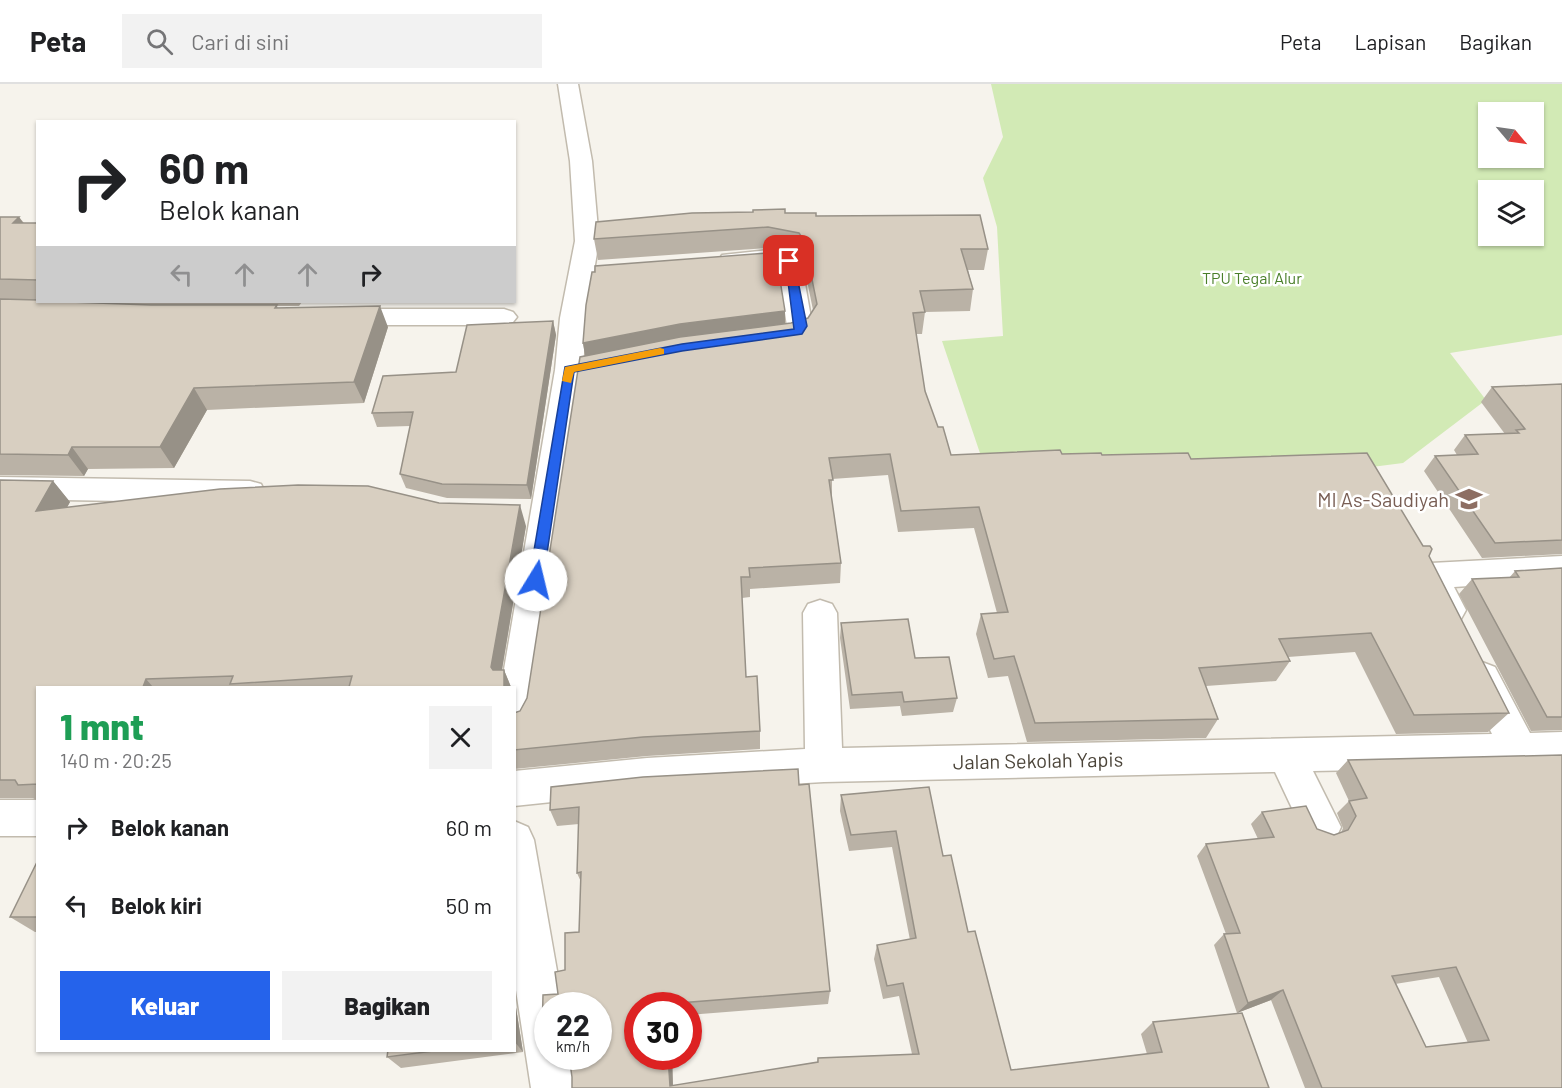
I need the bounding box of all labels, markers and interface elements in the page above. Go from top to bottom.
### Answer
search box [122,14,542,68]
text: Peta [30,24,86,58]
icon: search [143,25,176,58]
text: Cari di sini [191,28,289,54]
text: Peta [1280,29,1321,54]
text: Lapisan [1354,29,1426,54]
text: Bagikan [1459,29,1532,54]
north arrow [1478,102,1544,168]
map controls [1478,102,1544,246]
text: 60 m [159,142,249,192]
icon: right [60,144,138,222]
button: layers [1478,180,1544,246]
text: Belok kanan [159,193,300,225]
pin [763,235,814,286]
icon: arrive [772,244,805,277]
icon: left [165,258,198,291]
icon: ahead [228,258,261,291]
icon: ahead [291,258,324,291]
icon: right [354,258,387,291]
park label: TPU Tegal Alur [1202,268,1302,287]
school or university icon: MI As-Saudiyah [1454,484,1484,514]
place label: MI As-Saudiyah [1317,487,1449,511]
position arrow [504,548,568,612]
text: 1 mnt [60,704,144,747]
button: close [429,706,492,769]
street label: Jalan Sekolah Yapis [953,747,1123,773]
text: 140 m · 20:25 [60,748,172,772]
icon: right [60,811,93,844]
text: Belok kanan [111,814,229,840]
text: 60 m [446,814,492,840]
icon: left [60,889,93,922]
text: Belok kiri [111,892,202,918]
text: 50 m [446,892,492,918]
button: Keluar [60,971,270,1040]
button: Bagikan [282,971,492,1040]
speed limit sign: 30 [624,992,702,1070]
text: 22 [556,1006,590,1042]
text: km/h [556,1037,590,1055]

